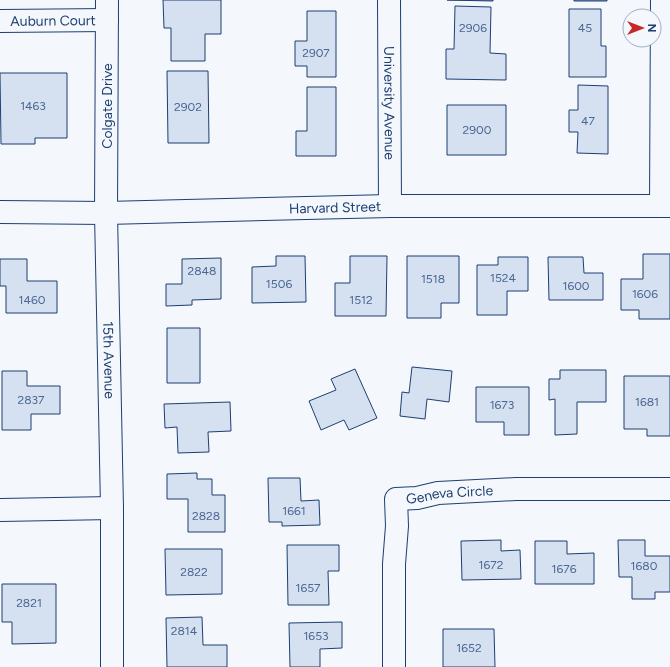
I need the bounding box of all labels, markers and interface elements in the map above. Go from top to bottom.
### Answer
north arrow [622,8,662,48]
street label: Auburn Court [10,12,96,30]
house number: 2906 [459,21,487,35]
house number: 45 [578,21,592,35]
text: N [645,24,658,32]
house number: 2907 [302,46,330,60]
street label: University Avenue [380,46,398,160]
street label: Colgate Drive [99,63,116,149]
house number: 1463 [20,99,46,113]
house number: 2902 [174,100,202,114]
house number: 47 [581,114,595,128]
house number: 2900 [463,123,492,137]
street label: Harvard Street [289,198,381,217]
house number: 2848 [188,264,216,278]
house number: 1524 [490,271,517,285]
house number: 1518 [421,272,445,286]
house number: 1506 [266,277,292,291]
house number: 1600 [562,279,590,293]
house number: 1606 [632,287,658,301]
house number: 1460 [19,293,46,307]
house number: 1512 [349,293,373,307]
street label: 15th Avenue [99,321,118,399]
house number: 2837 [17,393,45,407]
house number: 1681 [635,395,659,409]
house number: 1673 [490,398,514,412]
street label: Geneva Circle [406,482,494,508]
house number: 1661 [282,504,306,518]
house number: 2828 [192,509,220,523]
house number: 1672 [479,558,503,572]
house number: 1680 [631,559,658,573]
house number: 1676 [552,562,577,576]
house number: 2822 [180,565,208,579]
house number: 1657 [295,581,321,595]
house number: 2821 [16,596,42,610]
house number: 2814 [171,624,198,638]
house number: 1653 [303,629,329,643]
house number: 1652 [456,641,482,655]

